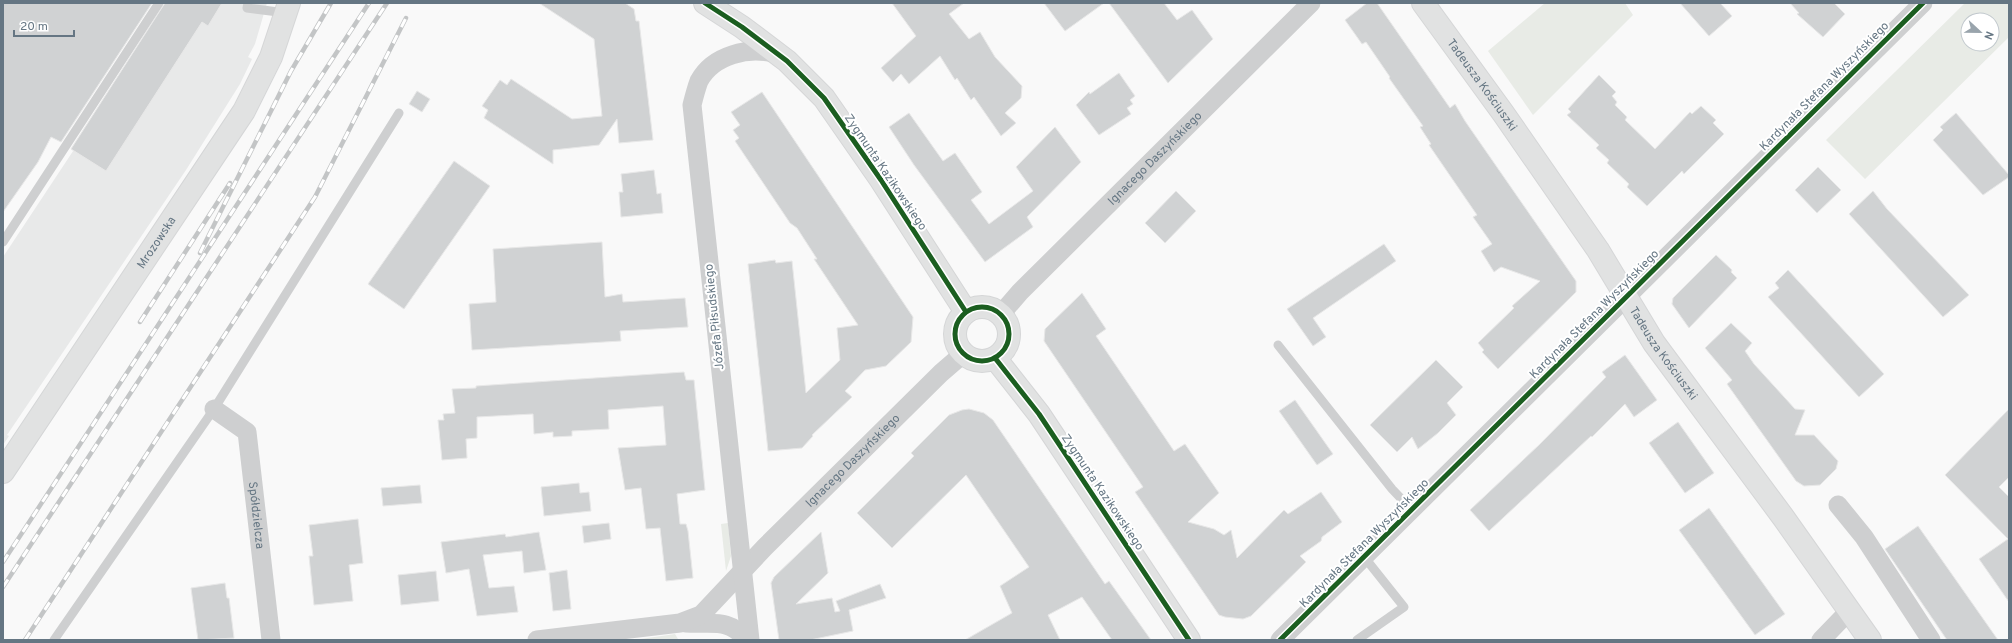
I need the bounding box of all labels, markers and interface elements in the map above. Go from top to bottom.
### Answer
scale bar [14,12,74,38]
north arrow [1960,12,2000,52]
street label: Kardynała Stefana Wyszyńskiego [1757,18,1893,155]
text: 20 m [20,19,48,35]
text: N [1980,29,1996,42]
street label: Tadeusza Kościuszki [1443,36,1520,135]
street label: Ignacego Daszyńskiego [1105,108,1206,209]
street label: Zygmunta Kazikowskiego [840,111,930,234]
street label: Mrozowska [134,214,180,272]
street label: Kardynała Stefana Wyszyńskiego [1527,246,1663,383]
street label: Józefa Piłsudskiego [701,263,729,371]
street label: Tadeusza Kościuszki [1625,304,1701,404]
street label: Ignacego Daszyńskiego [803,411,904,511]
street label: Zygmunta Kazikowskiego [1057,431,1147,554]
street label: Kardynała Stefana Wyszyńskiego [1297,475,1433,612]
street label: Spółdzielcza [244,481,267,550]

